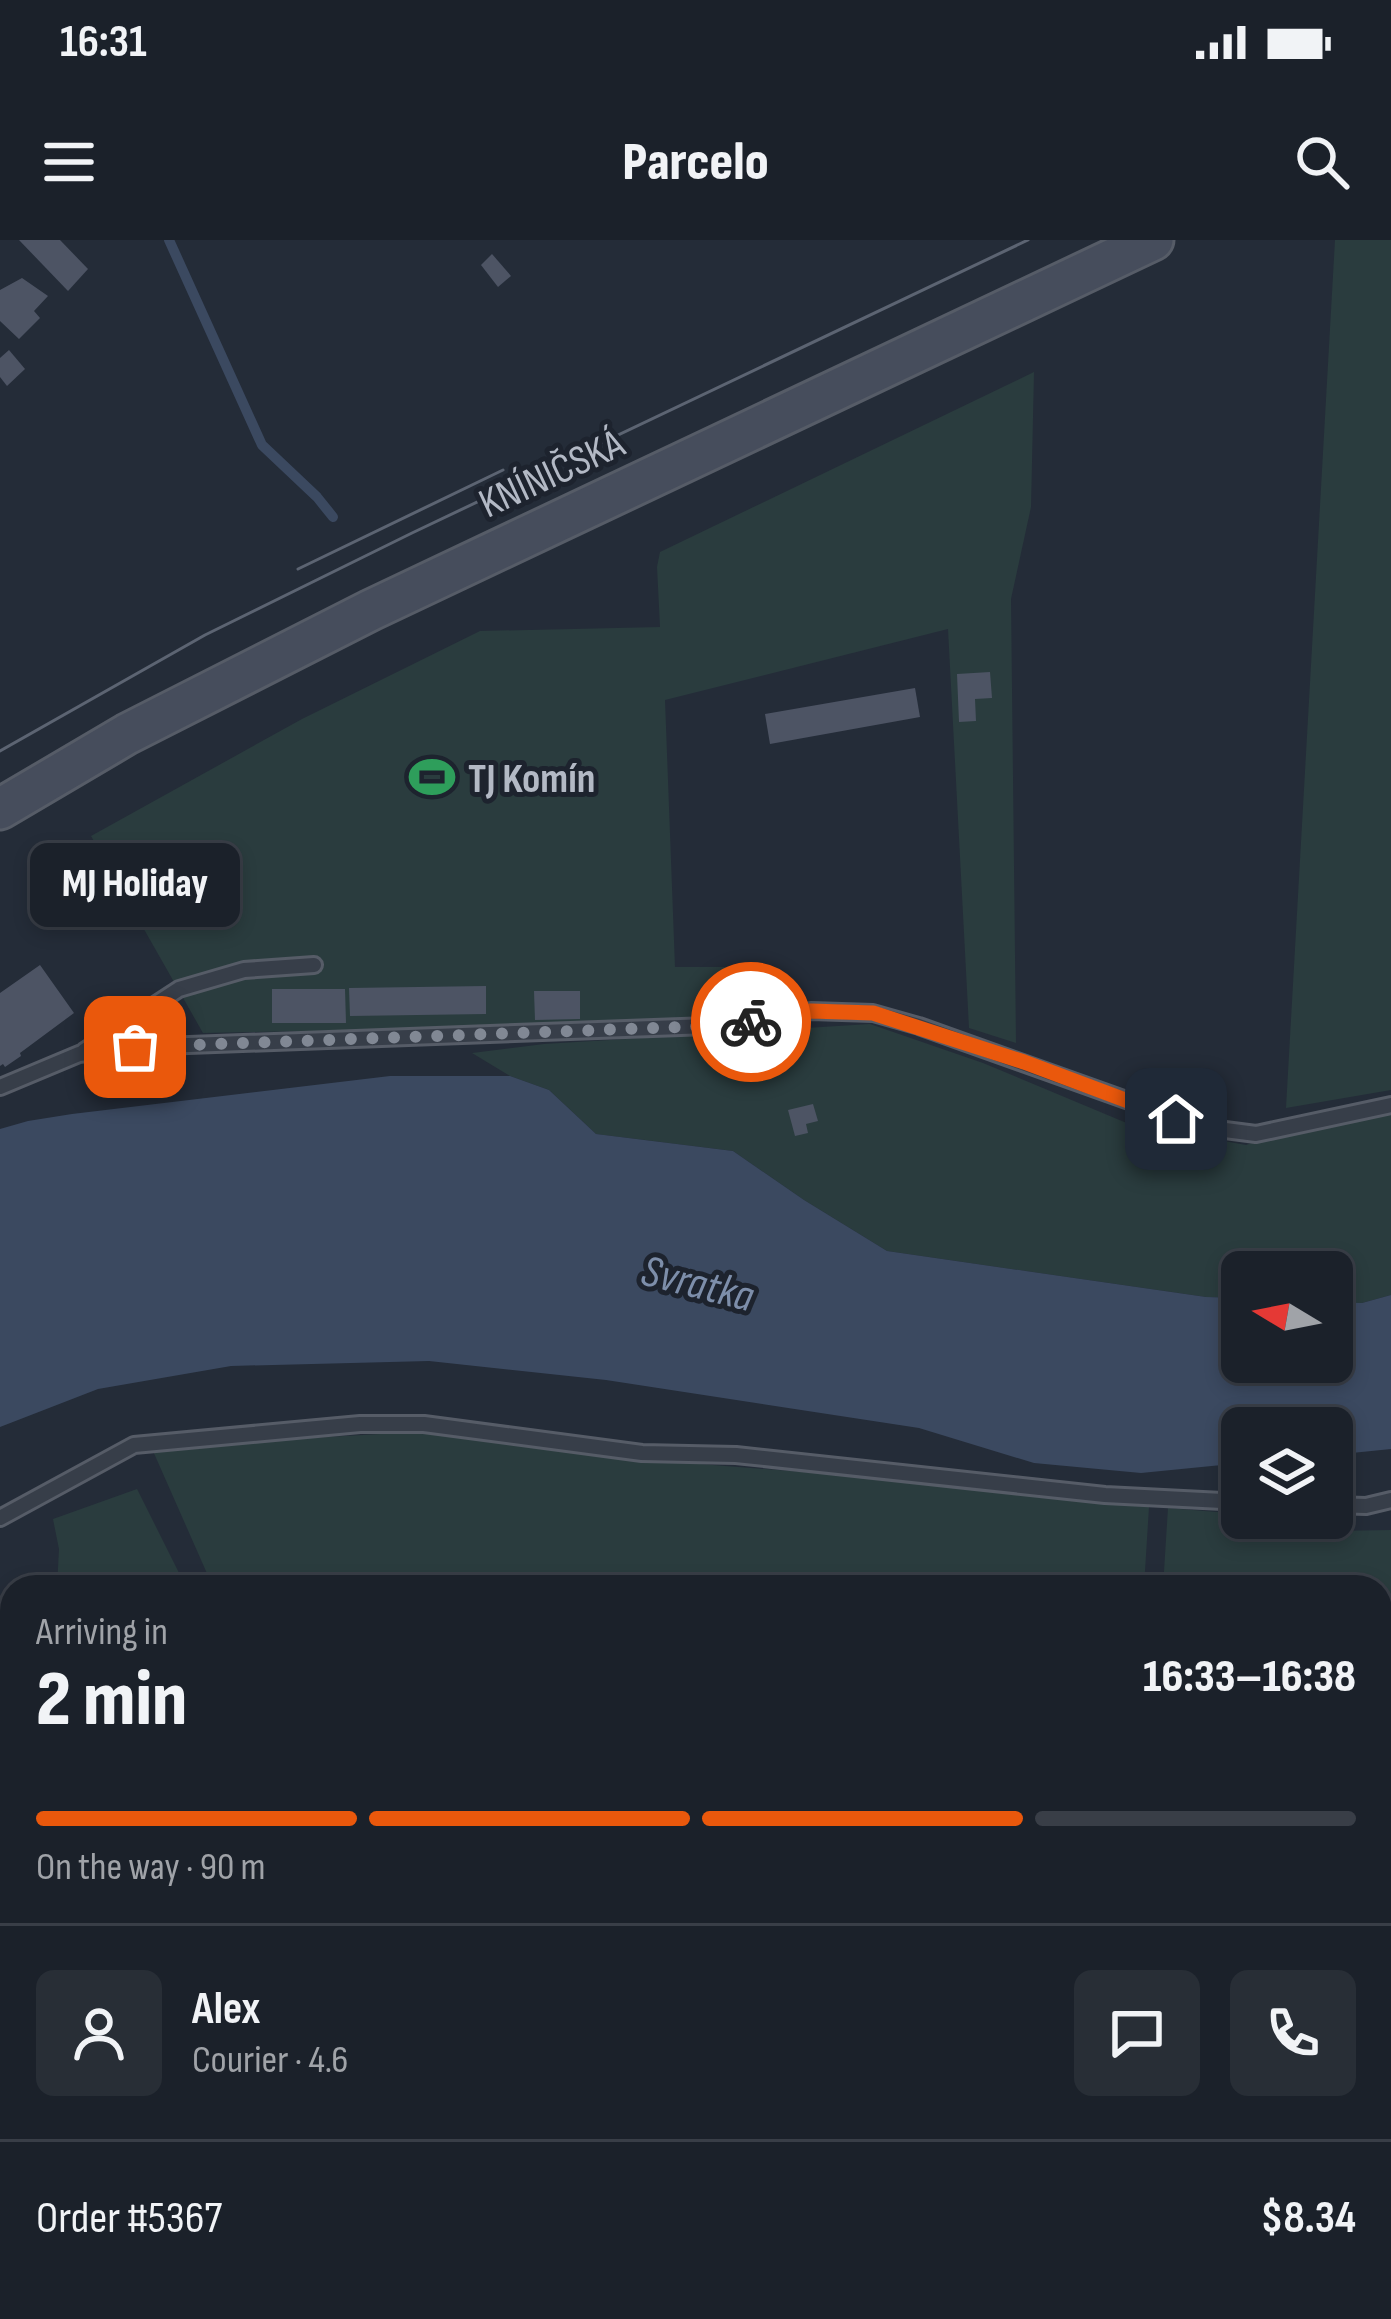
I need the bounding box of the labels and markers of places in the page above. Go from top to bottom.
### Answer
sports icon: TJ Komín [407,752,457,802]
place label: TJ Komín [468,754,595,805]
callout: MJ Holiday [30,843,240,927]
pin [84,996,186,1098]
pin [1125,1068,1227,1170]

